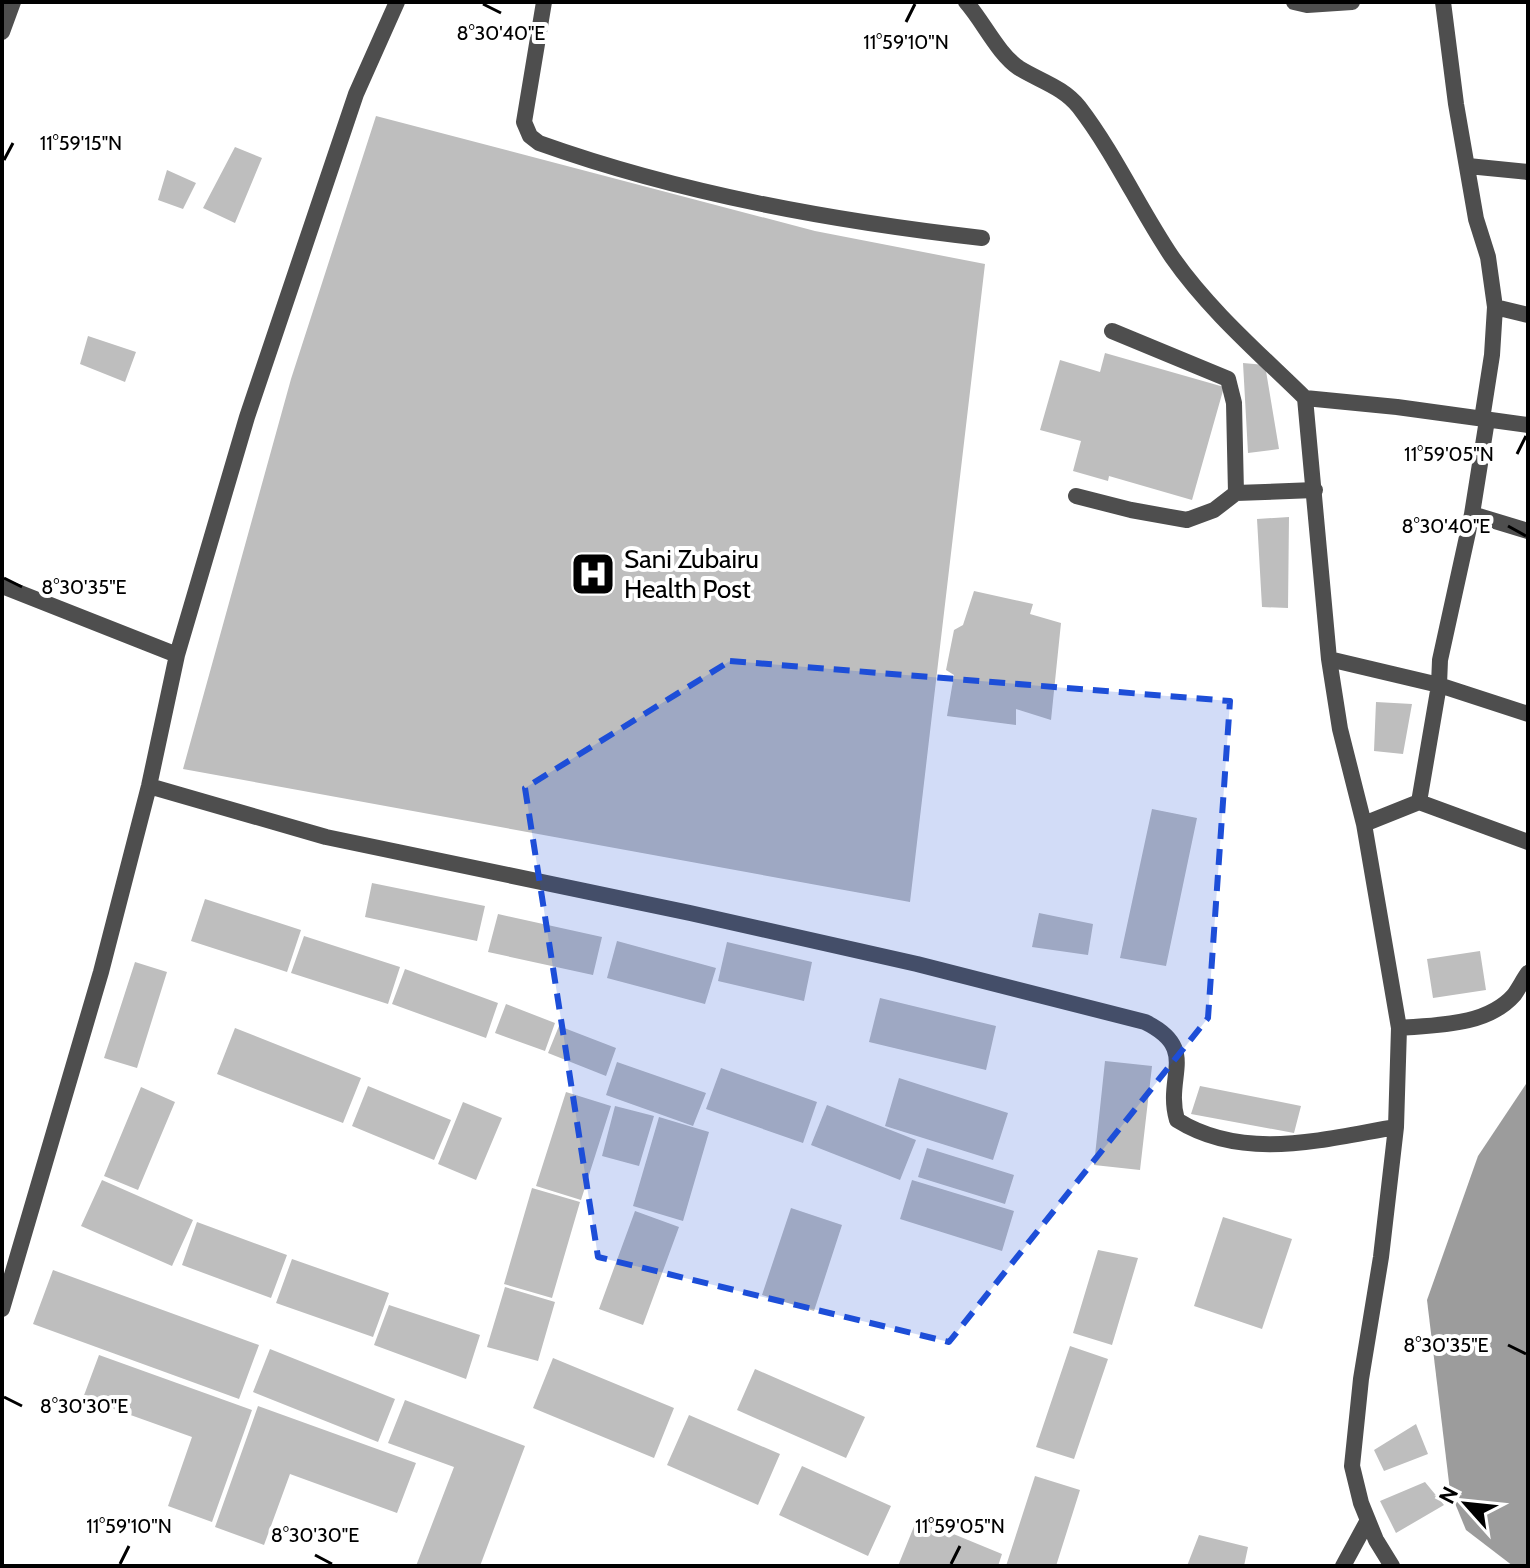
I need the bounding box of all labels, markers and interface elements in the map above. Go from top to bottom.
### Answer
text: 8°30'40"E [457,21,545,45]
text: 11°59'10"N [863,30,949,54]
text: 11°59'15"N [40,131,122,155]
text: 11°59'05"N [1404,442,1494,466]
text: 8°30'40"E [1402,514,1490,538]
place label: Sani Zubairu Health Post [624,543,759,605]
hospital icon: Sani Zubairu Health Post [569,550,617,598]
text: 8°30'35"E [41,575,127,599]
text: 8°30'35"E [1403,1333,1489,1357]
text: 8°30'30"E [40,1394,128,1418]
north arrow [1426,1464,1506,1544]
text: N [1433,1482,1464,1508]
text: 11°59'10"N [86,1514,172,1538]
text: 11°59'05"N [915,1514,1005,1538]
text: 8°30'30"E [271,1523,359,1547]

